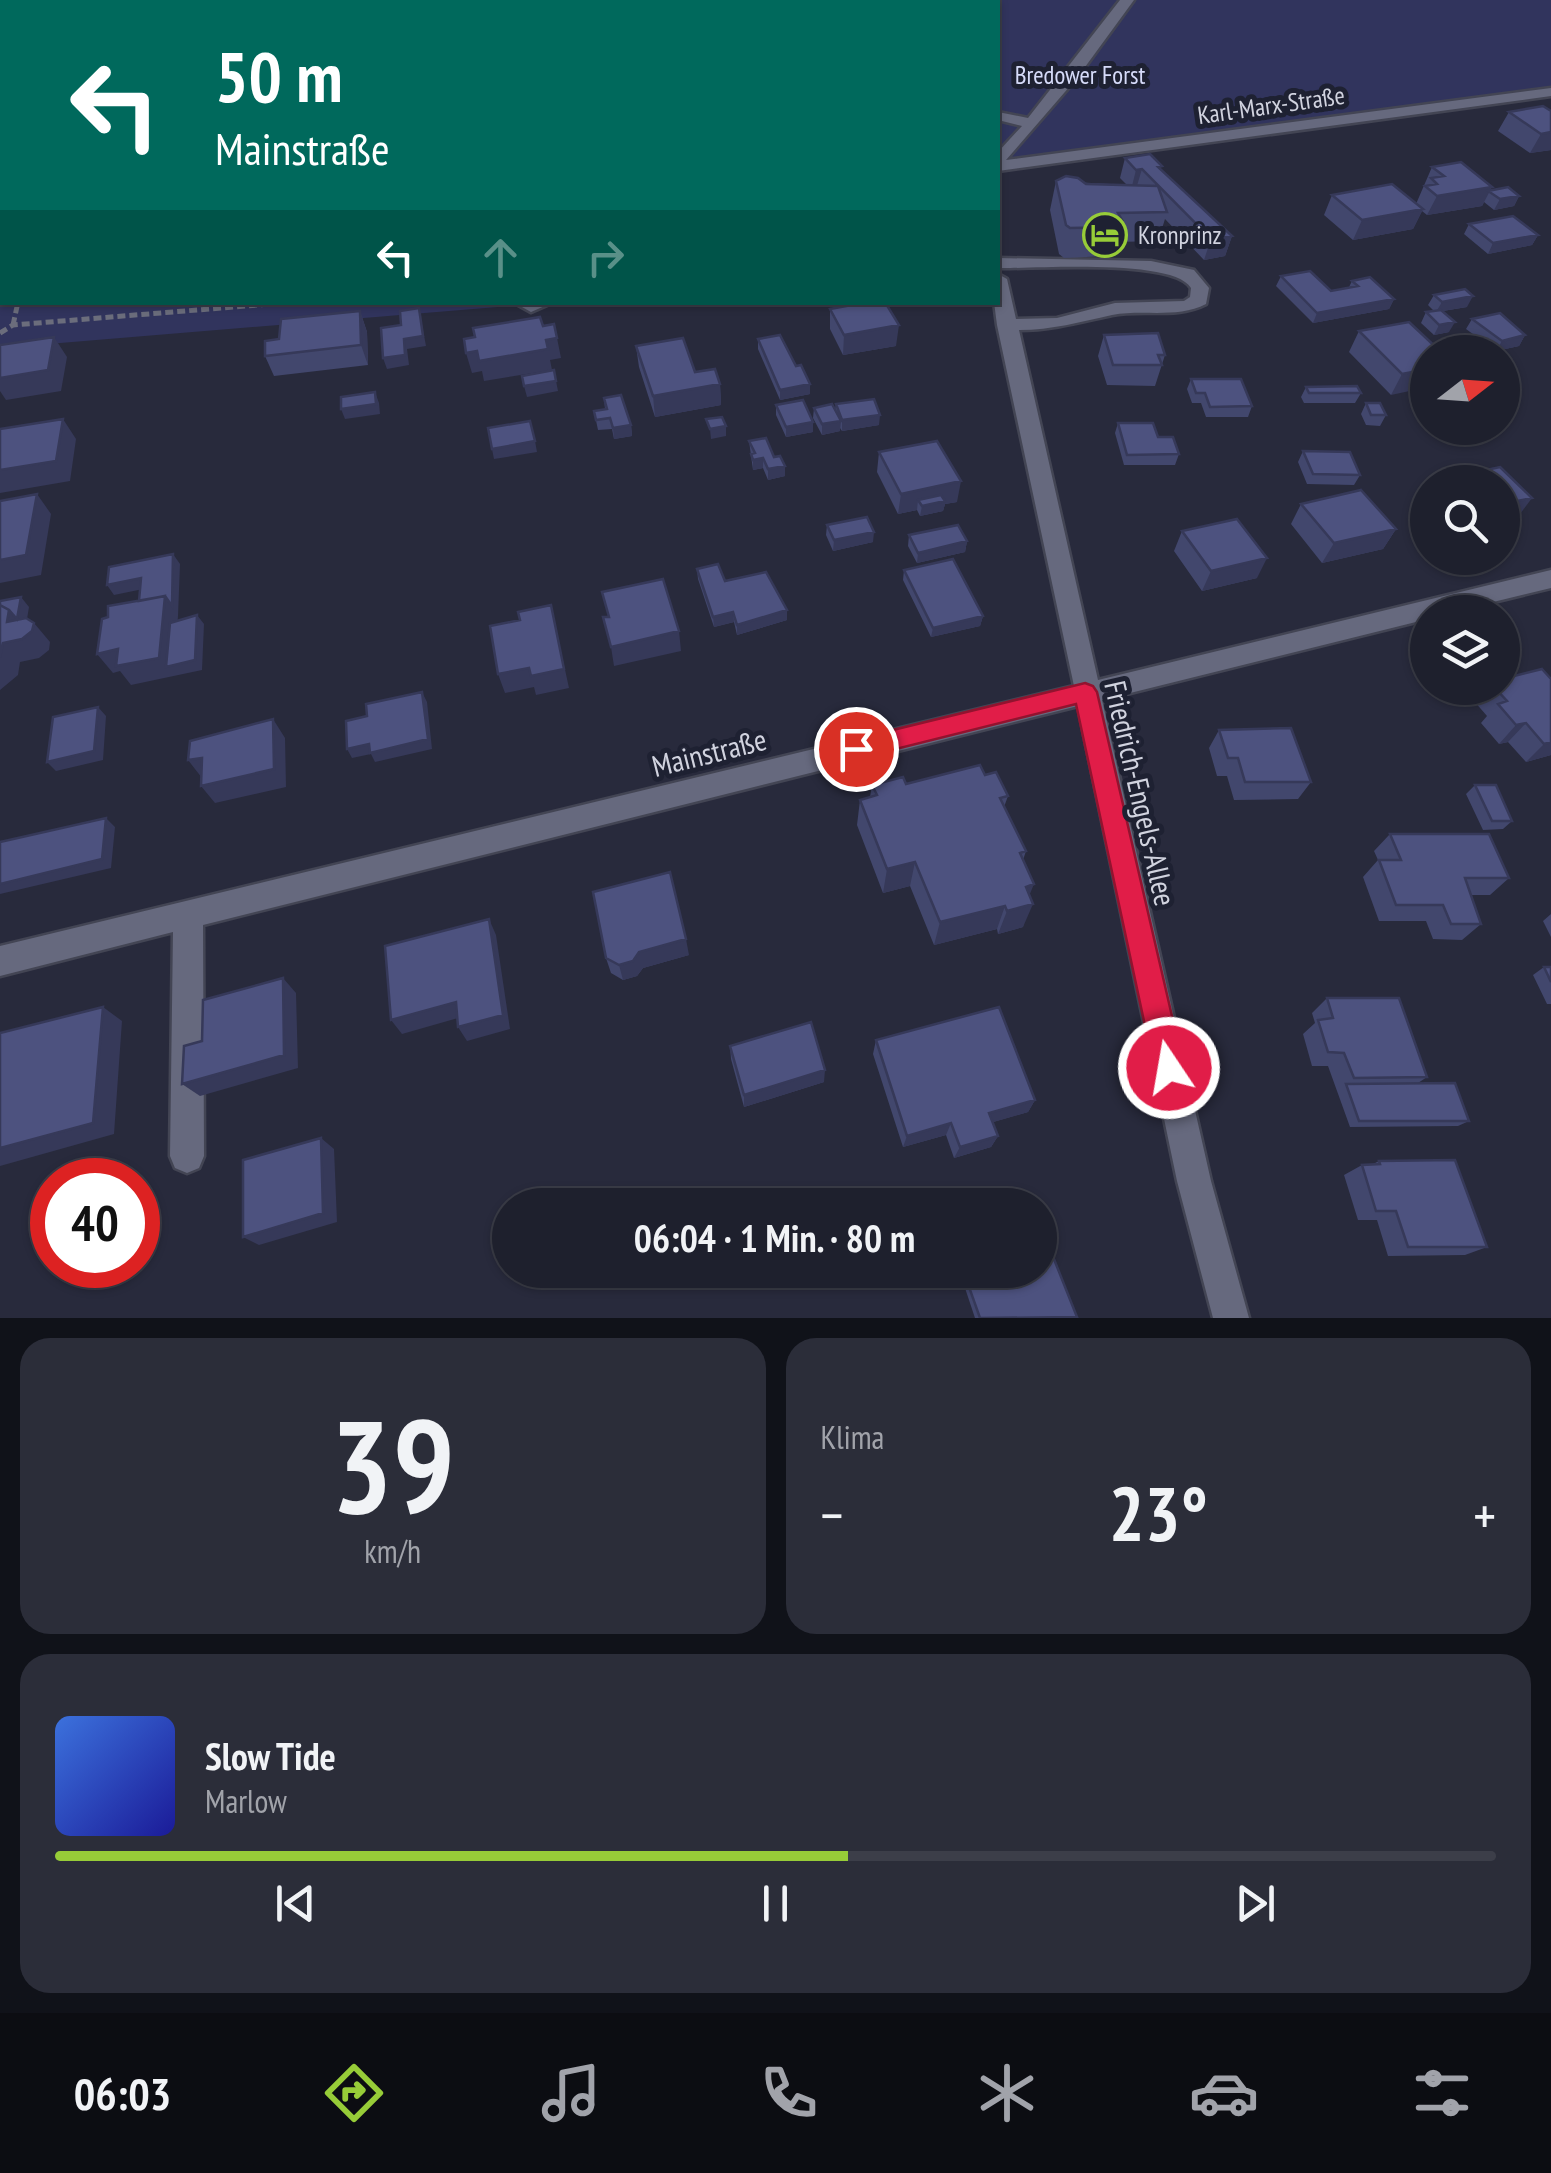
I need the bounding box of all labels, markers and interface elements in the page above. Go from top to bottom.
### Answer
text: 50 m [215,31,343,121]
icon: left [50,40,180,170]
park label: Bredower Forst [1015,59,1145,91]
street label: Karl-Marx-Straße [1195,79,1347,131]
text: Mainstraße [215,119,390,177]
hotel icon: Kronprinz [1082,212,1128,258]
place label: Kronprinz [1138,219,1222,251]
icon: left [368,230,423,285]
icon: ahead [473,230,528,285]
icon: right [578,230,633,285]
north arrow [1410,335,1520,445]
map controls [1410,335,1520,705]
button: search [1410,465,1520,575]
button: layers [1410,595,1520,705]
street label: Friedrich-Engels-Allee [1096,677,1186,909]
pin [814,707,899,792]
street label: Mainstraße [648,719,770,785]
icon: arrive [829,722,884,777]
position arrow [1117,1016,1221,1120]
speed limit sign: 40 [30,1158,160,1288]
text: 06:04 · 1 Min. · 80 m [634,1213,915,1262]
text: 39 [331,1381,455,1549]
text: Klima [821,1416,884,1458]
text: 23° [1109,1465,1208,1562]
text: − [821,1479,843,1550]
text: + [1473,1479,1496,1550]
text: km/h [364,1530,421,1572]
text: Slow Tide [205,1731,336,1780]
text: Marlow [205,1780,287,1822]
icon: previous [268,1876,323,1931]
icon: pause [748,1876,803,1931]
icon: next [1228,1876,1283,1931]
icon: directions [319,2058,389,2128]
icon: music [536,2058,606,2128]
icon: phone [754,2058,824,2128]
icon: climate [972,2058,1042,2128]
icon: car [1189,2058,1259,2128]
icon: filters [1407,2058,1477,2128]
text: 06:03 [74,2064,171,2122]

